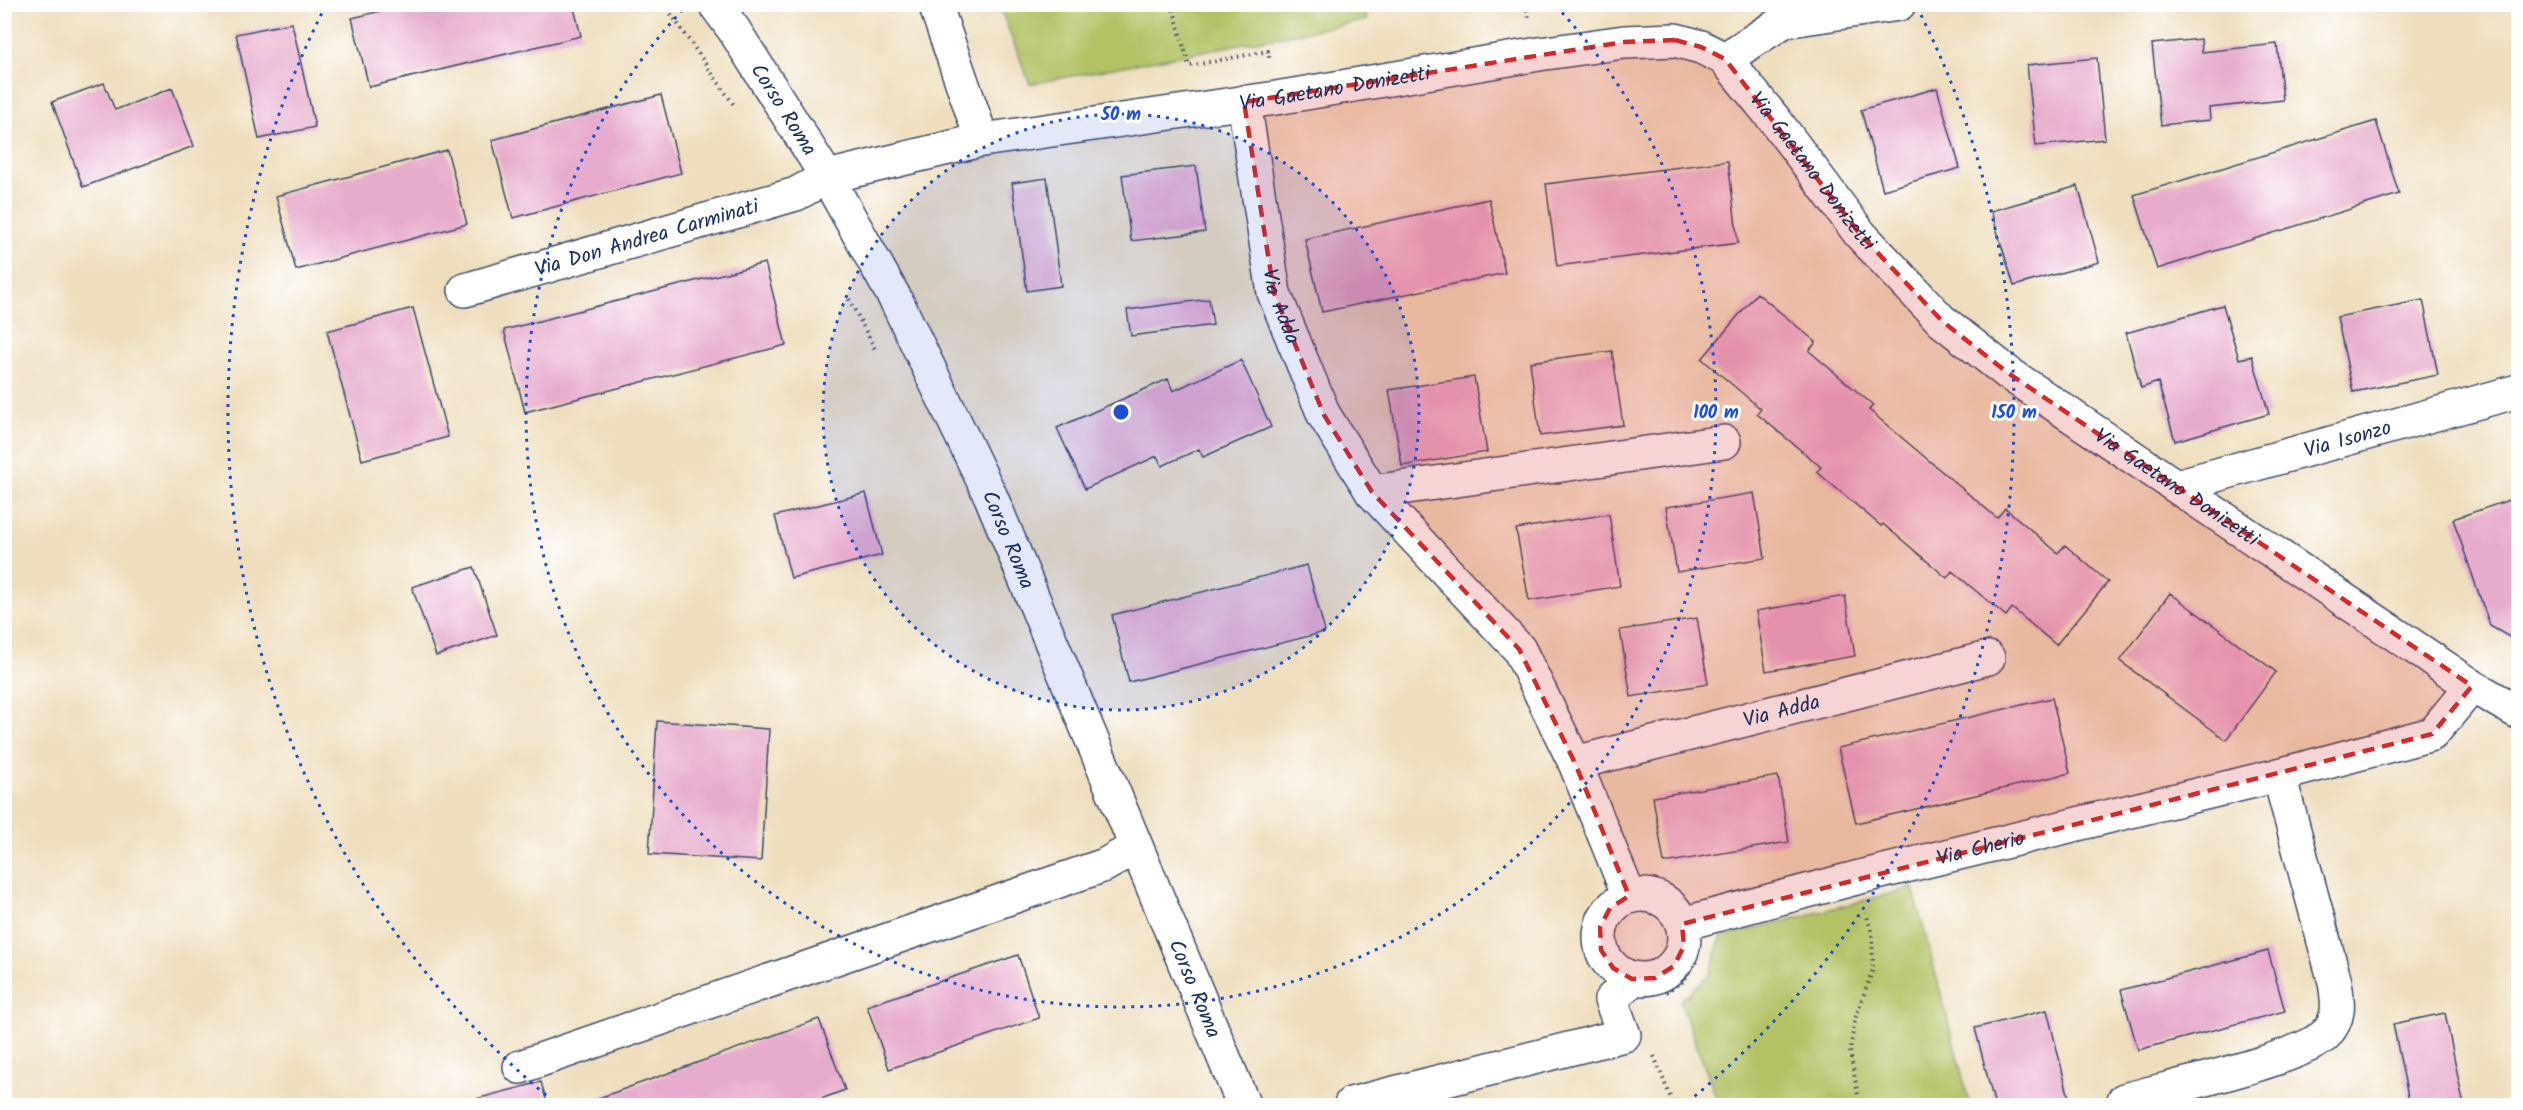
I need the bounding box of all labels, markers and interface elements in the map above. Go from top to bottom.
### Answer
street label: Corso Roma [741,57,825,163]
street label: Via Gaetano Donizetti [1237,57,1434,121]
street label: Via Gaetano Donizetti [1740,85,1884,260]
text: 50 m [1100,101,1141,130]
street label: Via Don Andrea Carminati [531,190,764,287]
street label: Via Adda [1252,267,1308,350]
text: 100 m [1693,399,1739,428]
text: 150 m [1991,399,2037,428]
centre of rings [1111,402,1131,422]
street label: Via Isonzo [2300,412,2395,468]
street label: Via Gaetano Donizetti [2087,421,2266,556]
street label: Corso Roma [972,486,1043,595]
street label: Via Adda [1740,686,1824,738]
street label: Via Cherio [1933,823,2028,876]
street label: Corso Roma [1159,934,1229,1043]

